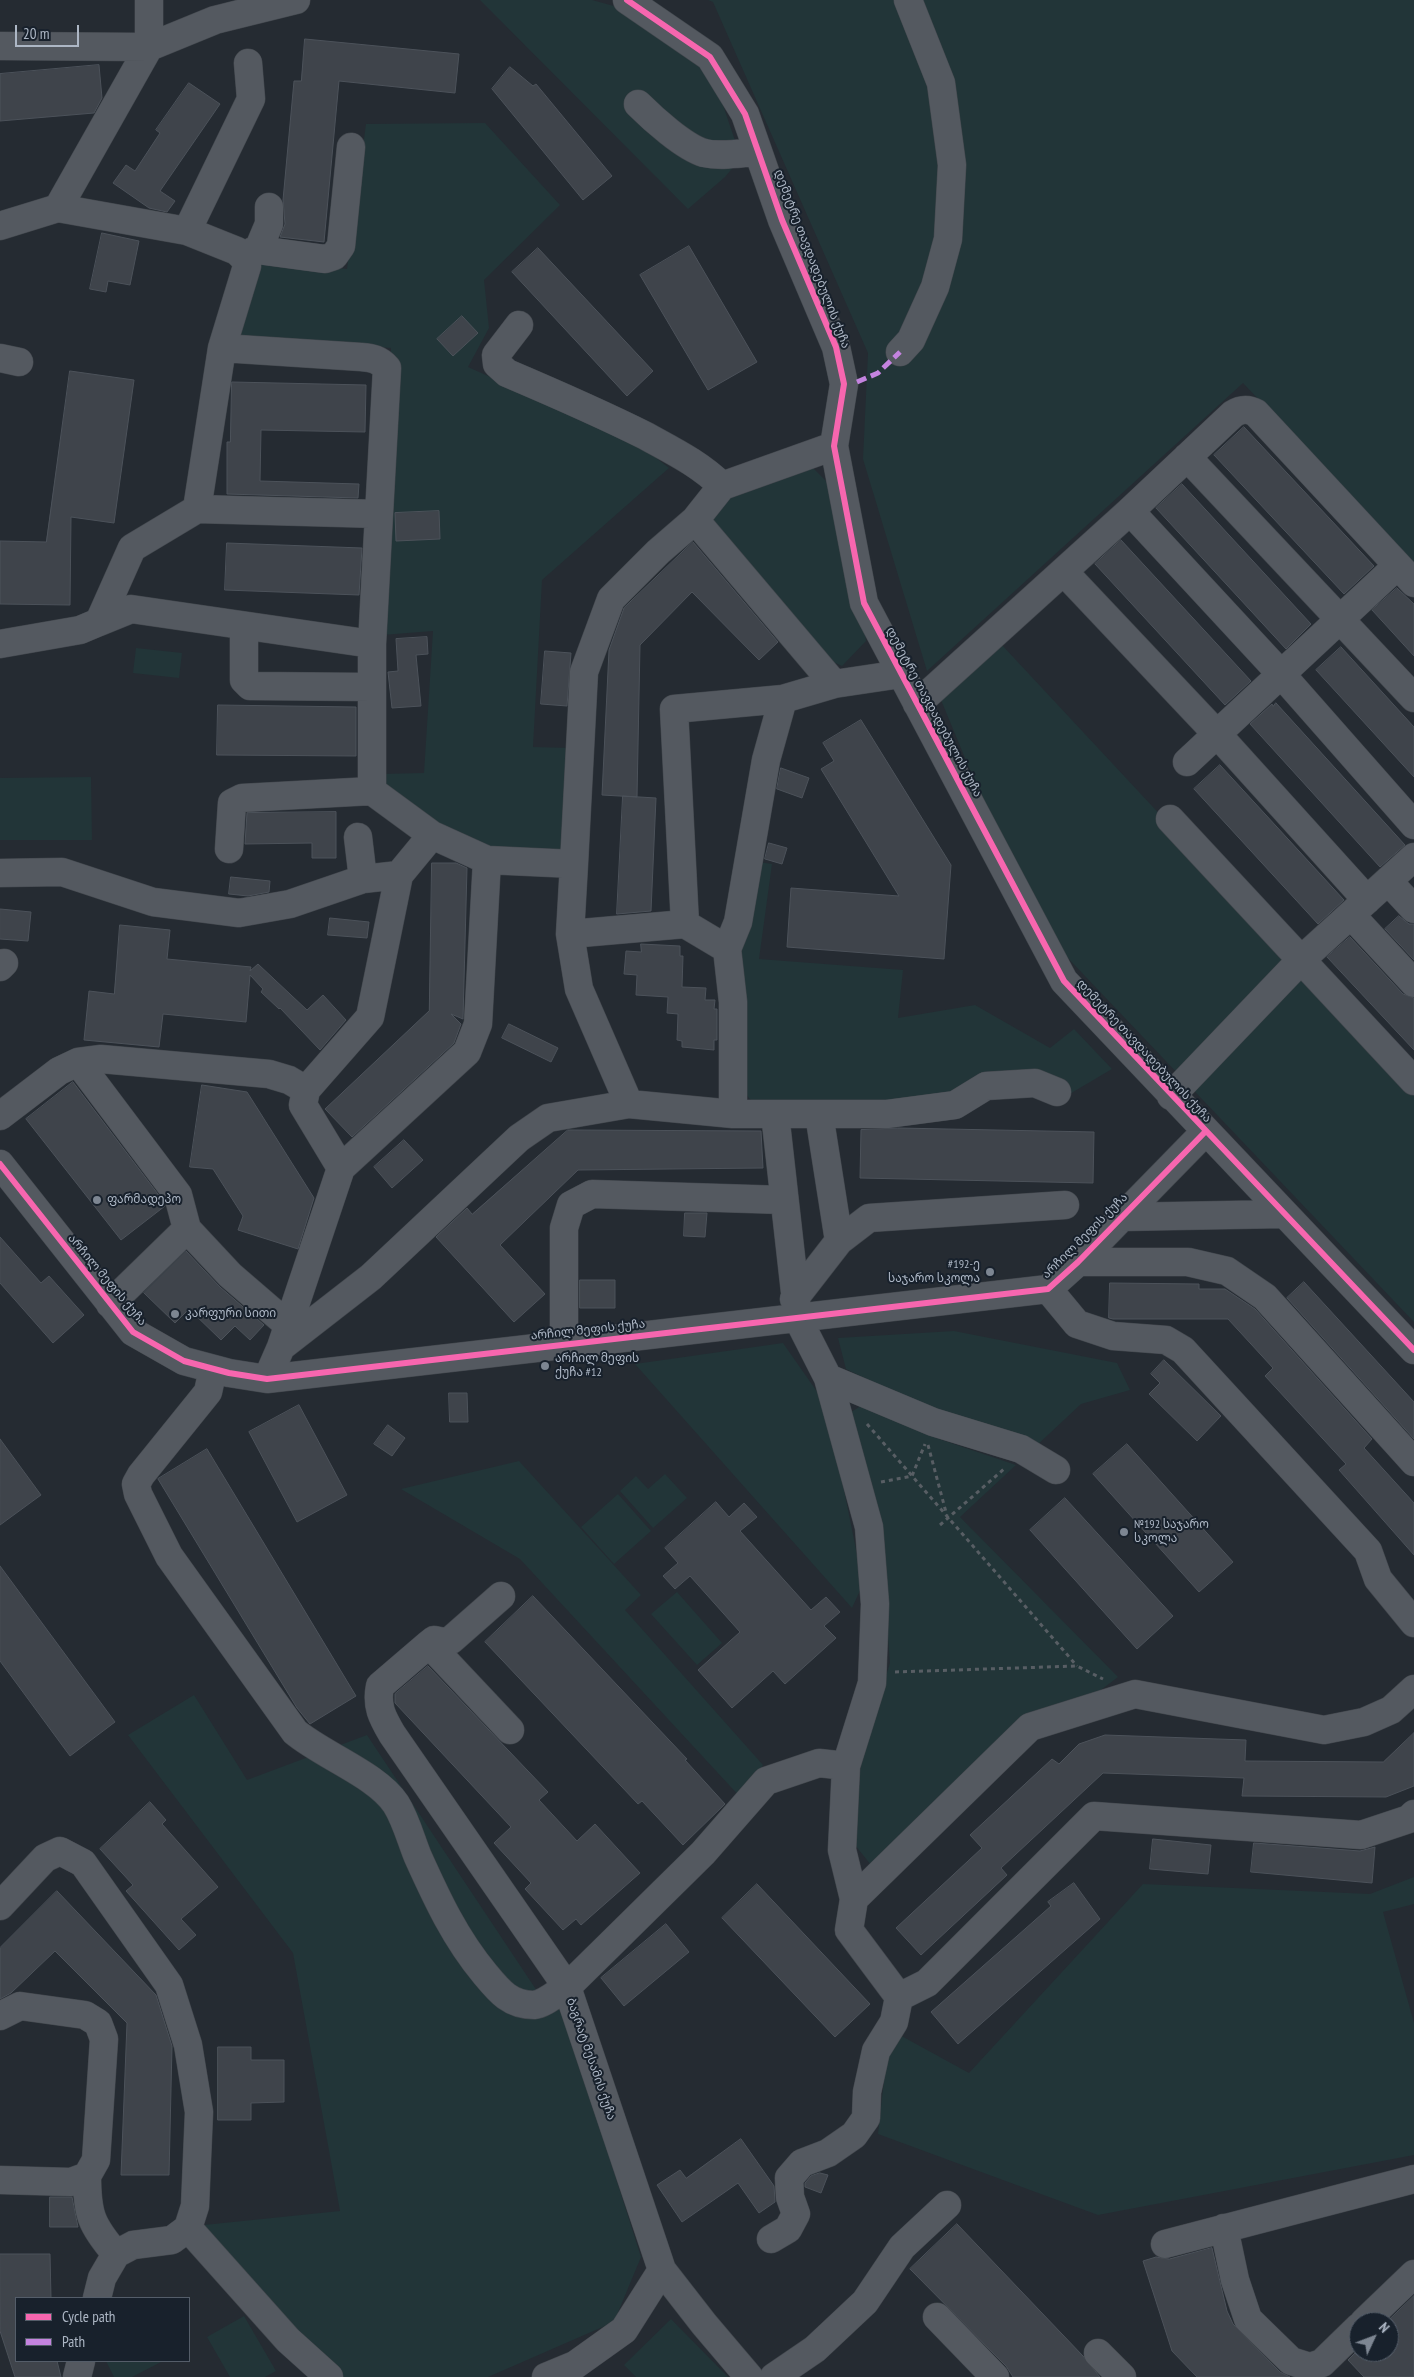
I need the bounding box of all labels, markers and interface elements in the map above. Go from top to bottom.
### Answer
scale bar [18,15,81,47]
text: 20 m [23,24,49,43]
street label: დემეტრე თავდადებულის ქუჩა [771,167,853,351]
street label: დემეტრე თავდადებულის ქუჩა [883,625,985,799]
street label: დემეტრე თავდადებულის ქუჩა [1074,976,1214,1126]
street label: არჩილ მეფის ქუჩა [1039,1190,1131,1282]
place label: ფარმადეპო [107,1193,181,1207]
marker: ფარმადეპო [91,1194,103,1206]
street label: არჩილ მეფის ქუჩა [65,1231,149,1329]
place label: #192-ე საჯარო სკოლა [888,1258,980,1286]
marker: #192-ე საჯარო სკოლა [984,1266,996,1278]
place label: კარფური სითი [185,1307,276,1321]
marker: კარფური სითი [169,1308,181,1320]
street label: არჩილ მეფის ქუჩა [530,1317,646,1343]
place label: არჩილ მეფის ქუჩა #12 [555,1352,639,1380]
marker: არჩილ მეფის ქუჩა #12 [539,1360,551,1372]
place label: №192 საჯარო სკოლა [1134,1518,1209,1546]
marker: №192 საჯარო სკოლა [1118,1526,1130,1538]
street label: ბაგრატ მესამის ქუჩა [563,1996,619,2122]
legend [15,2297,190,2362]
text: Cycle path [62,2307,115,2326]
north arrow [1349,2312,1399,2362]
text: N [1375,2319,1393,2336]
text: Path [62,2332,85,2351]

